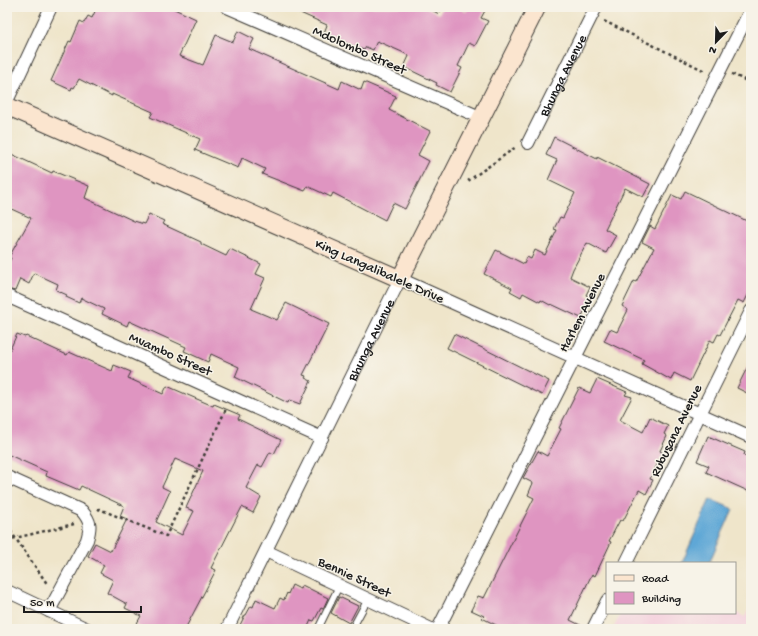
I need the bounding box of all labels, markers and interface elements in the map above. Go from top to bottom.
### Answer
north arrow [696,22,736,62]
street label: Mdolombo Street [309,23,410,80]
street label: Bhunga Avenue [536,32,592,121]
text: N [707,42,719,56]
street label: King Langalibalele Drive [312,236,447,309]
street label: Harlem Avenue [556,270,611,355]
street label: Bhunga Avenue [345,296,400,385]
street label: Mvambo Street [126,329,215,382]
street label: Rubusana Avenue [648,381,707,480]
street label: Bennie Street [314,554,394,603]
legend [606,562,736,614]
text: Road [642,573,669,587]
scale bar [24,588,141,614]
text: Building [641,593,681,607]
text: 50 m [30,597,55,611]

